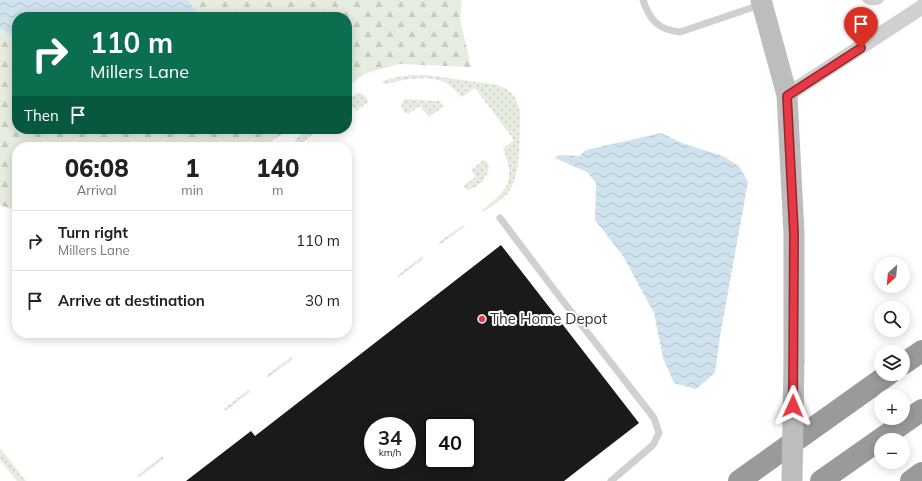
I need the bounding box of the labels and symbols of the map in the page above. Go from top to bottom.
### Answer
pin [844,7.0,878,48]
north arrow [874,257,910,293]
place label: The Home Depot [490,309,607,328]
marker: The Home Depot [477,314,487,324]
position arrow [772,385,814,427]
speed limit sign: 40 [424,417,476,469]

